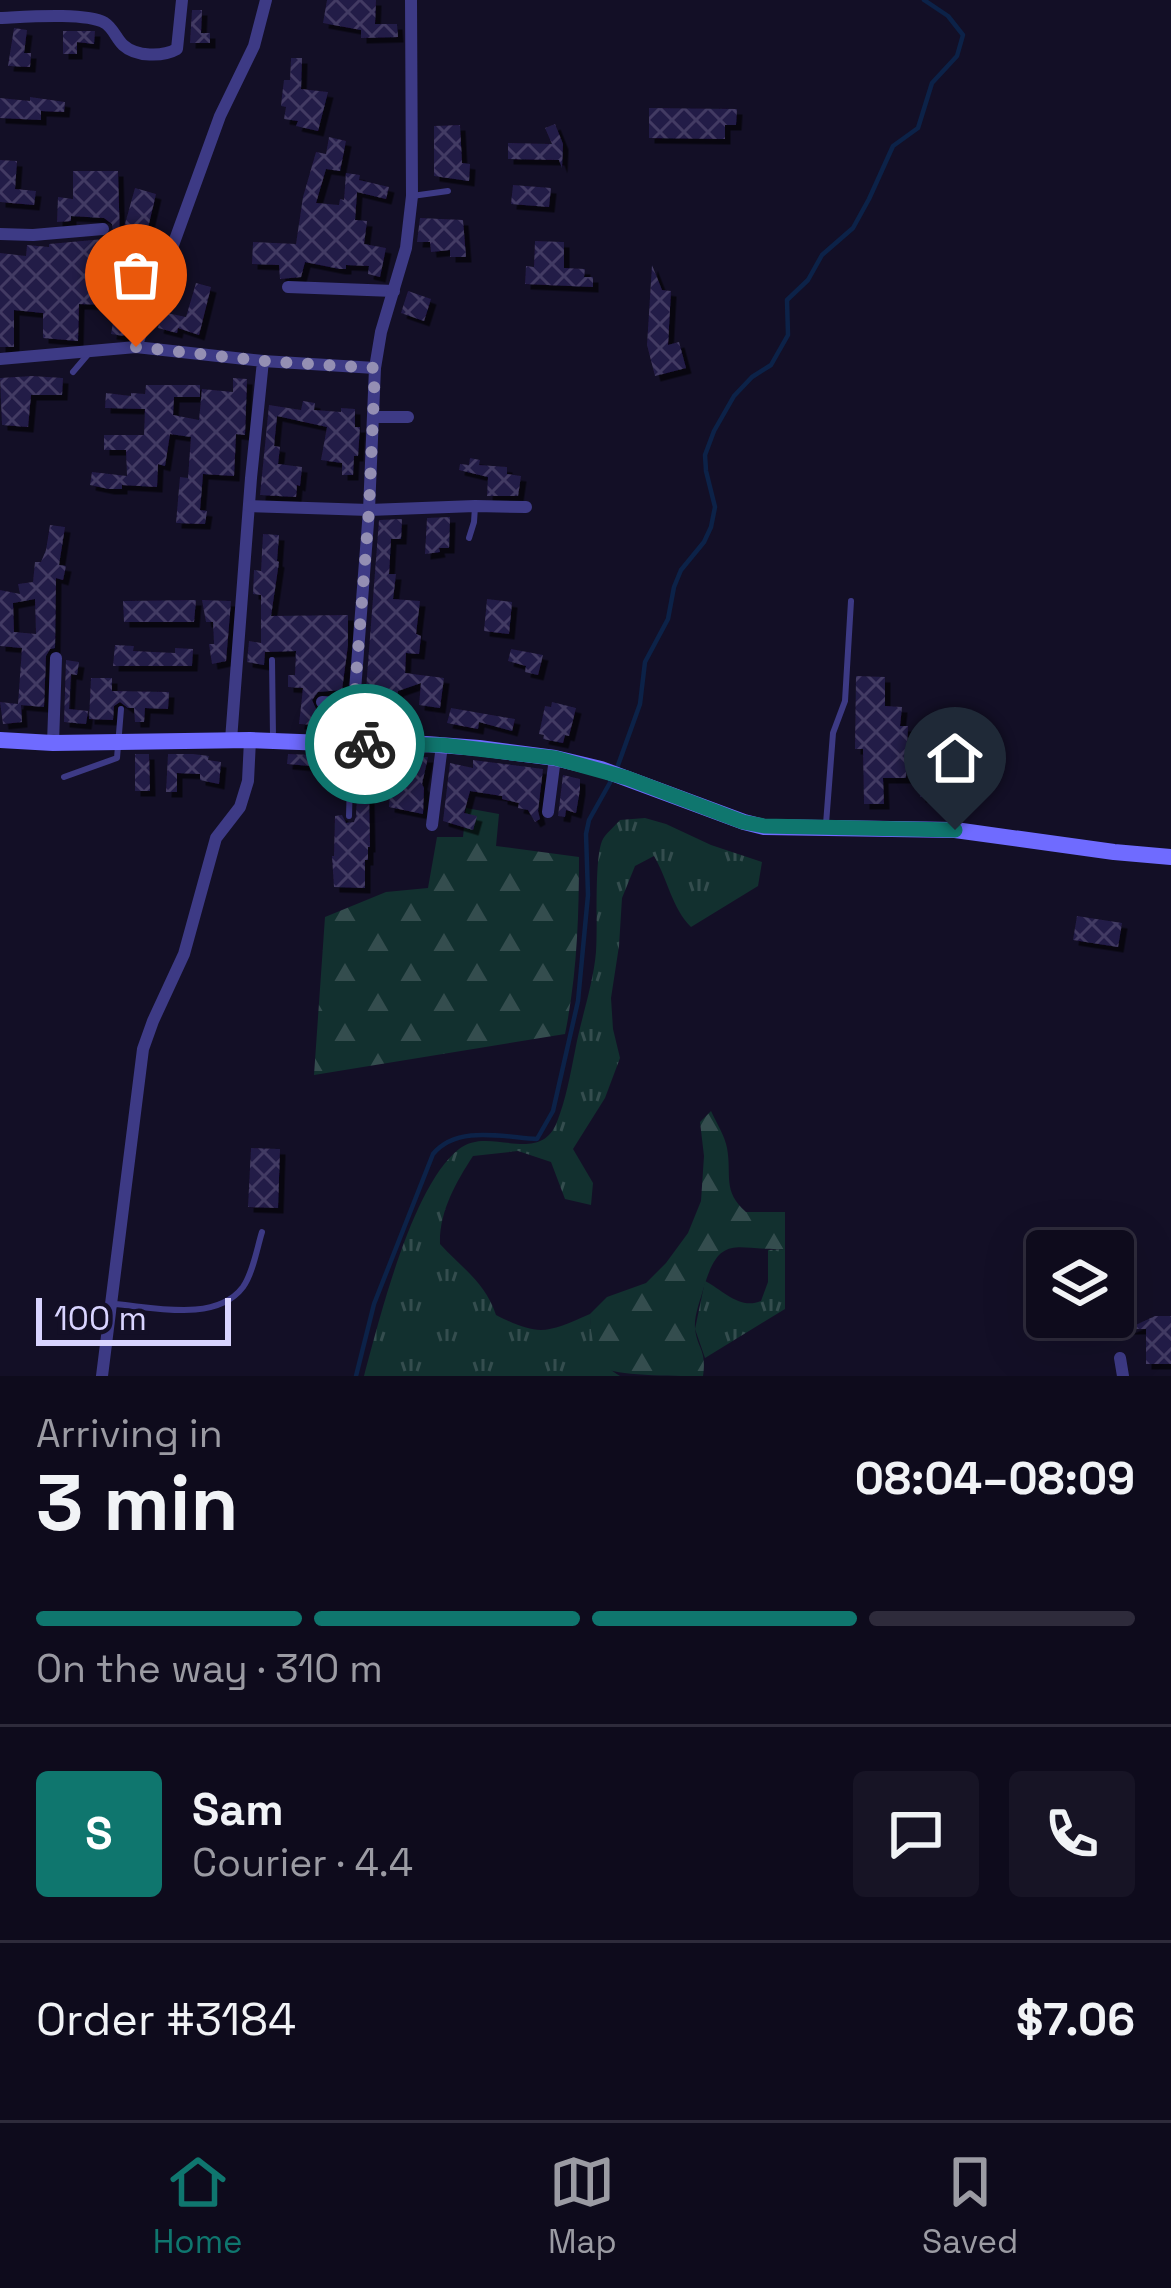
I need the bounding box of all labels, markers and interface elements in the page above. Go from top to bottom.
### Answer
pin [85,224,187,347]
icon: bag [103,242,169,308]
courier [305,684,425,804]
pin [904,707,1006,830]
icon: bike [332,711,398,777]
icon: home [922,725,988,791]
map controls [1026,1230,1134,1338]
button: layers [1026,1230,1134,1338]
scale bar [36,1292,231,1345]
text: 100 m [54,1298,147,1340]
text: Arriving in [36,1409,223,1458]
text: 08:04–08:09 [855,1450,1135,1507]
text: 3 min [36,1453,239,1553]
text: On the way · 310 m [36,1644,383,1693]
button: chat [853,1771,979,1897]
button: phone [1009,1771,1135,1897]
text: Sam [192,1781,284,1838]
text: S [85,1805,113,1862]
text: Courier · 4.4 [192,1838,413,1887]
text: Order #3184 [36,1991,296,2048]
text: $7.06 [1016,1991,1135,2048]
tab: Home [153,2149,243,2263]
tab: Map [548,2149,617,2263]
tab: Saved [922,2149,1018,2263]

